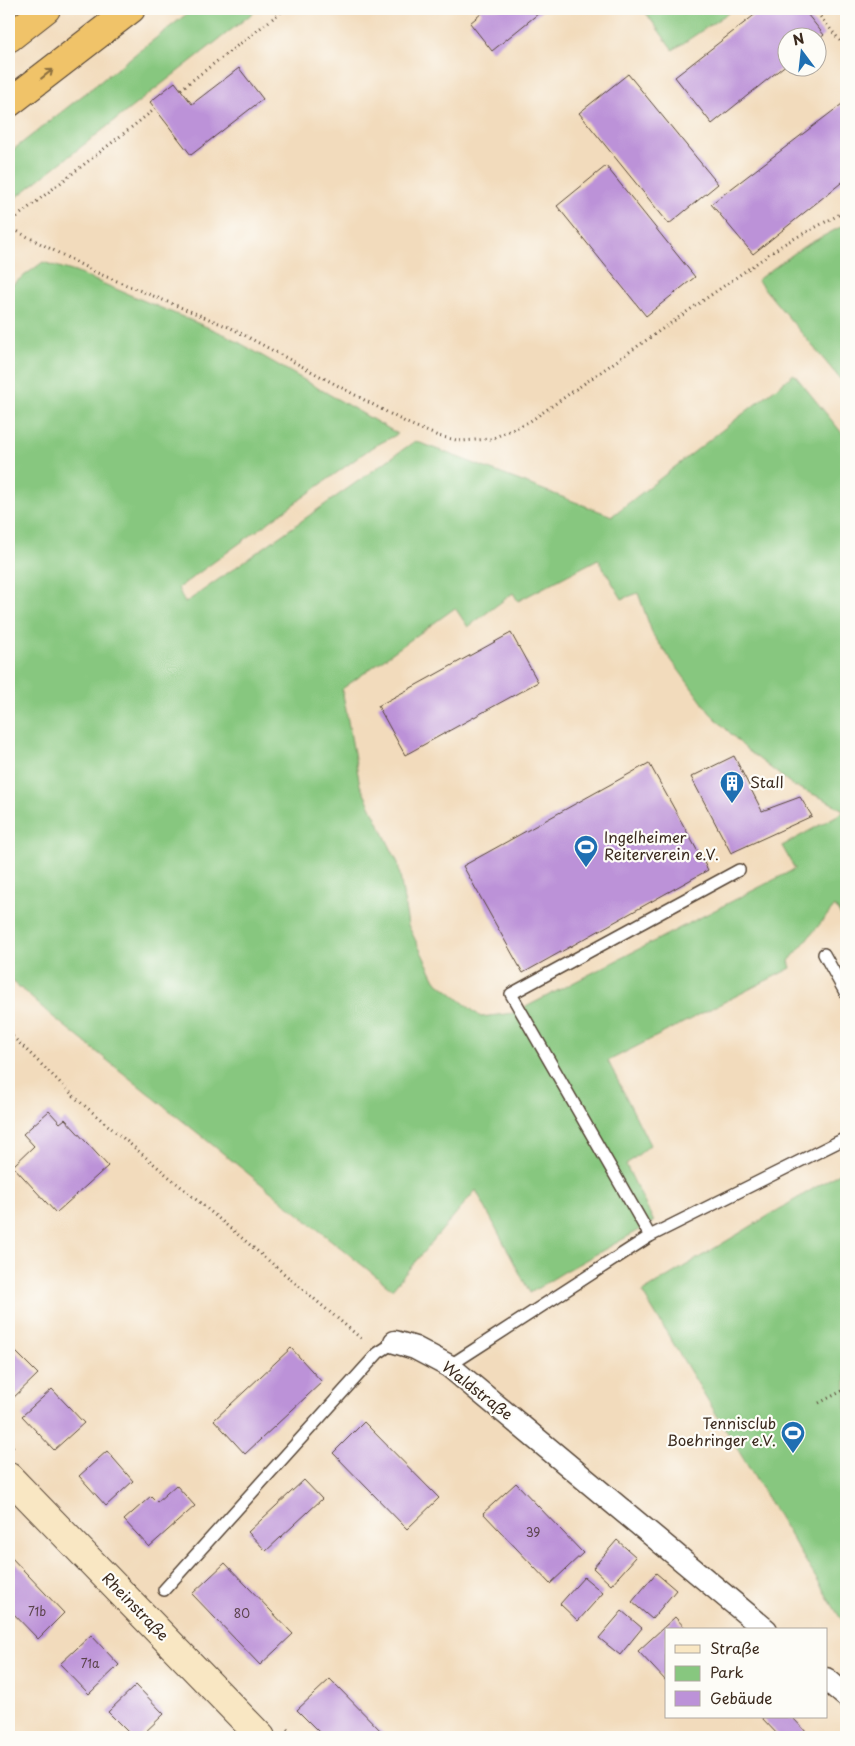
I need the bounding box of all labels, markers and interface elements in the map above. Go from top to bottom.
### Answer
text: N [790,27,807,51]
north arrow [778,28,828,78]
one-way arrow [40,68,53,79]
building icon: Stall [719,770,745,804]
place label: Stall [750,770,783,793]
place label: Ingelheimer Reiterverein e.V. [604,825,719,865]
sports icon: Ingelheimer Reiterverein e.V. [573,834,599,868]
street label: Waldstraße [438,1355,518,1425]
place label: Tennisclub Boehringer e.V. [667,1411,776,1451]
sports icon: Tennisclub Boehringer e.V. [780,1420,806,1454]
house number: 39 [526,1523,540,1541]
street label: Rheinstraße [97,1566,175,1645]
house number: 71b [28,1602,46,1620]
house number: 80 [234,1604,250,1622]
legend [665,1628,828,1718]
text: Straße [710,1636,760,1659]
house number: 71a [81,1654,100,1672]
text: Park [710,1660,744,1683]
text: Gebäude [710,1686,772,1709]

